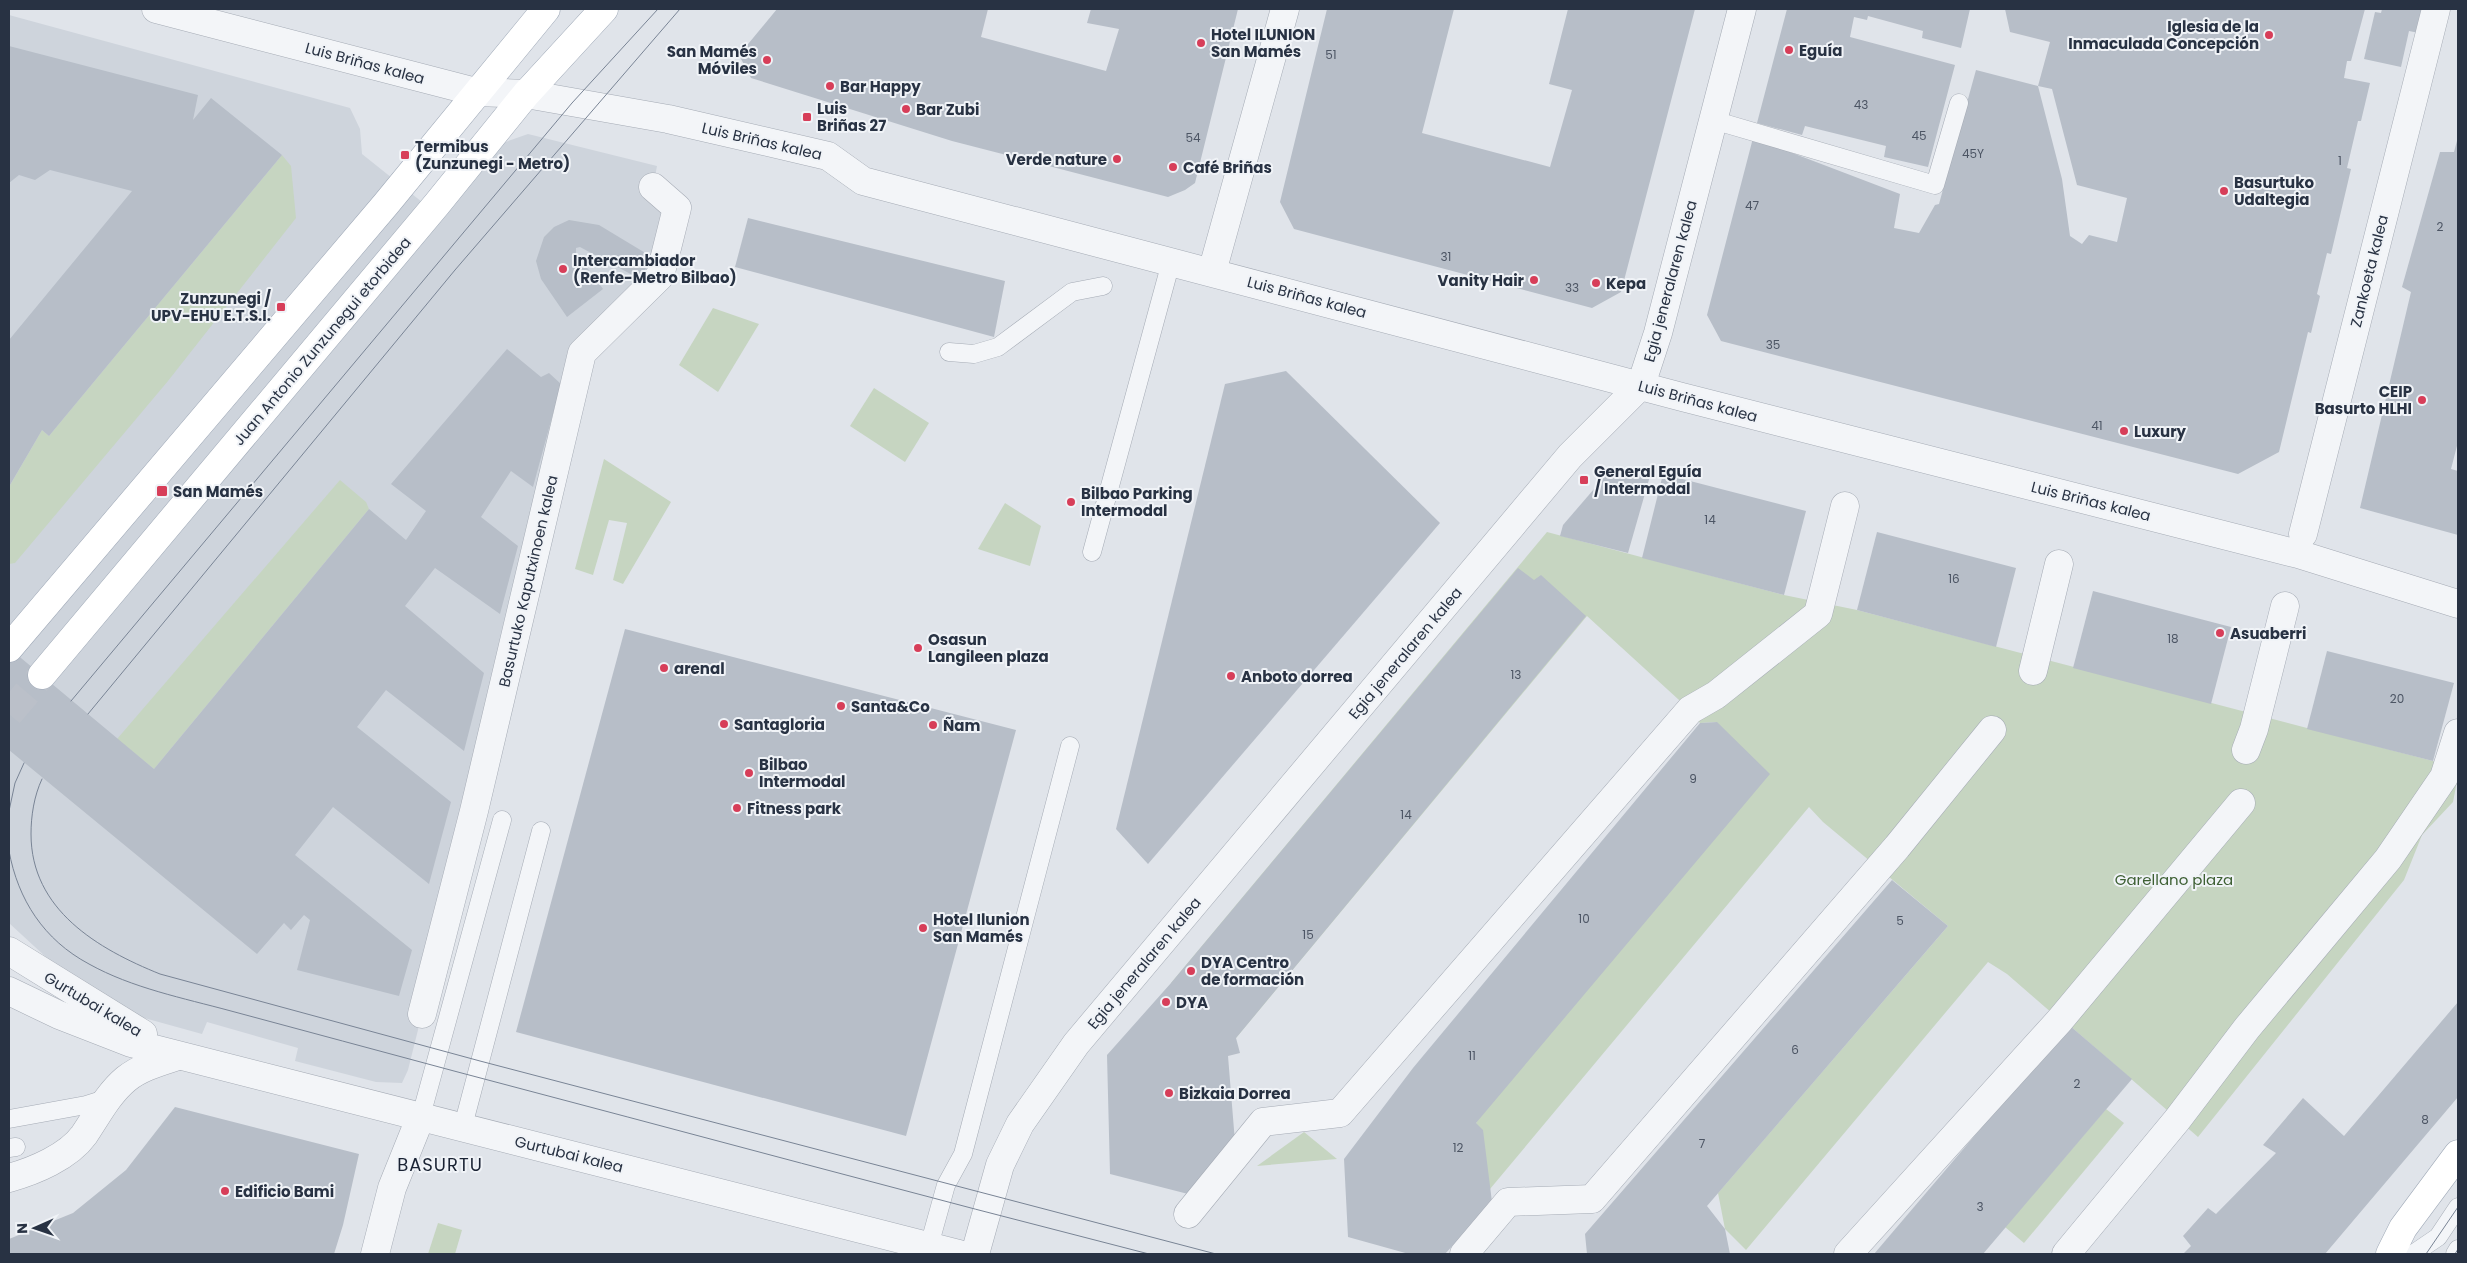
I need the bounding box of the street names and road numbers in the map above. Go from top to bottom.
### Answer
street label: Luis Briñas kalea [303,37,427,89]
street label: Luis Briñas kalea [700,117,824,165]
street label: Egia jeneralaren kalea [1638,198,1702,364]
street label: Zankoeta kalea [2345,213,2393,329]
street label: Juan Antonio Zunzunegui etorbidea [228,232,416,450]
street label: Luis Briñas kalea [1245,271,1369,323]
street label: Luis Briñas kalea [1636,375,1760,427]
street label: Basurtuko Kaputxinoen kalea [493,473,563,689]
street label: Luis Briñas kalea [2029,476,2153,526]
street label: Egia jeneralaren kalea [1343,582,1467,724]
street label: Egia jeneralaren kalea [1082,892,1206,1034]
street label: Gurtubai kalea [40,966,146,1042]
street label: Gurtubai kalea [513,1130,625,1178]

